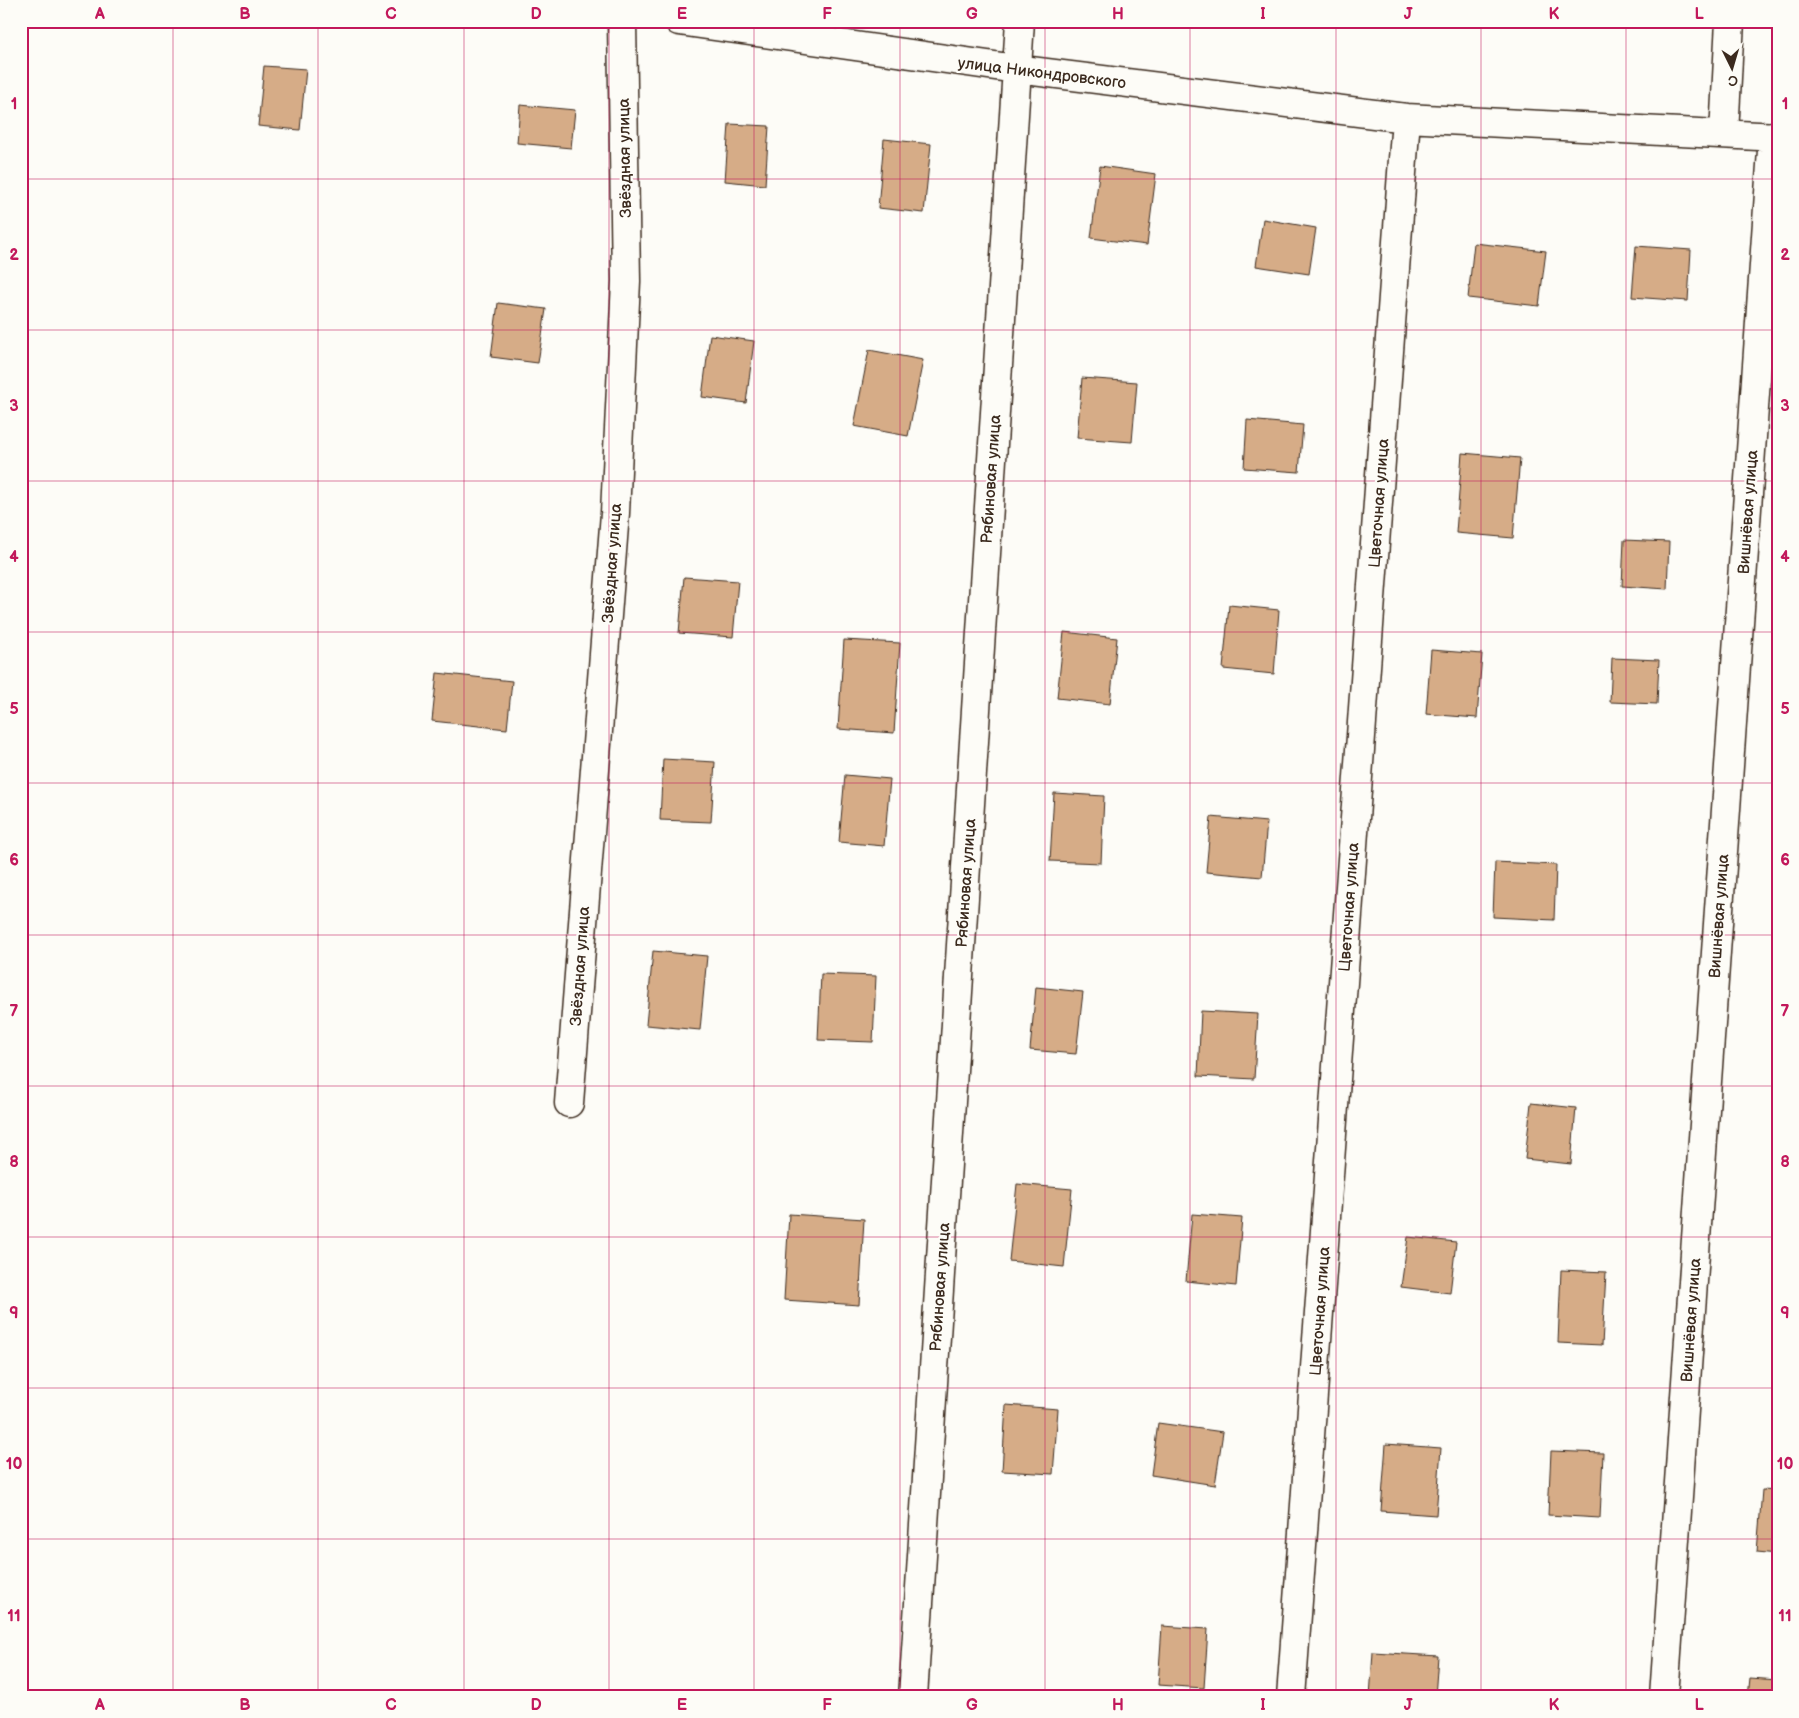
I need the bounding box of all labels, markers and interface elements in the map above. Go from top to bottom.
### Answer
text: A [94,5,105,24]
text: B [239,5,251,24]
text: C [385,5,397,24]
text: D [530,5,542,24]
text: E [677,5,687,24]
text: F [822,5,832,24]
text: G [966,5,978,24]
text: H [1112,5,1124,24]
text: I [1260,5,1266,24]
text: J [1404,5,1413,24]
text: K [1549,5,1560,24]
text: L [1694,5,1704,24]
north arrow [1706,42,1756,92]
street label: улица Никондровского [957,54,1127,93]
text: С [1727,72,1739,89]
text: 1 [11,95,17,114]
text: 1 [1782,95,1788,114]
street label: Звёздная улица [615,97,636,218]
text: 2 [9,246,19,265]
text: 2 [1780,246,1790,265]
text: 3 [9,397,19,416]
text: 3 [1780,397,1790,416]
street label: Рябиновая улица [978,413,1006,544]
street label: Цветочная улица [1366,437,1394,568]
street label: Вишнёвая улица [1735,449,1762,575]
street label: Звёздная улица [599,502,626,624]
text: 4 [9,548,19,567]
text: 4 [1780,548,1790,567]
text: 5 [9,700,19,719]
text: 5 [1780,700,1790,719]
street label: Рябиновая улица [953,817,981,948]
street label: Цветочная улица [1336,841,1364,972]
text: 6 [9,851,19,870]
text: 6 [1780,851,1790,870]
street label: Вишнёвая улица [1706,853,1733,979]
street label: Звёздная улица [567,905,594,1027]
text: 7 [10,1002,19,1021]
text: 7 [1781,1002,1790,1021]
text: 8 [9,1153,19,1172]
text: 8 [1780,1153,1790,1172]
street label: Рябиновая улица [927,1221,955,1352]
street label: Цветочная улица [1307,1245,1335,1376]
street label: Вишнёвая улица [1678,1257,1705,1383]
text: 9 [9,1304,19,1323]
text: 9 [1780,1304,1790,1323]
text: 10 [6,1455,22,1474]
text: 10 [1777,1455,1793,1474]
text: 11 [7,1607,21,1626]
text: 11 [1778,1607,1792,1626]
text: A [94,1696,105,1715]
text: B [239,1696,251,1715]
text: C [385,1696,397,1715]
text: D [530,1696,542,1715]
text: E [677,1696,687,1715]
text: F [822,1696,832,1715]
text: G [966,1696,978,1715]
text: H [1112,1696,1124,1715]
text: I [1260,1696,1266,1715]
text: J [1404,1696,1413,1715]
text: K [1549,1696,1560,1715]
text: L [1694,1696,1704,1715]

